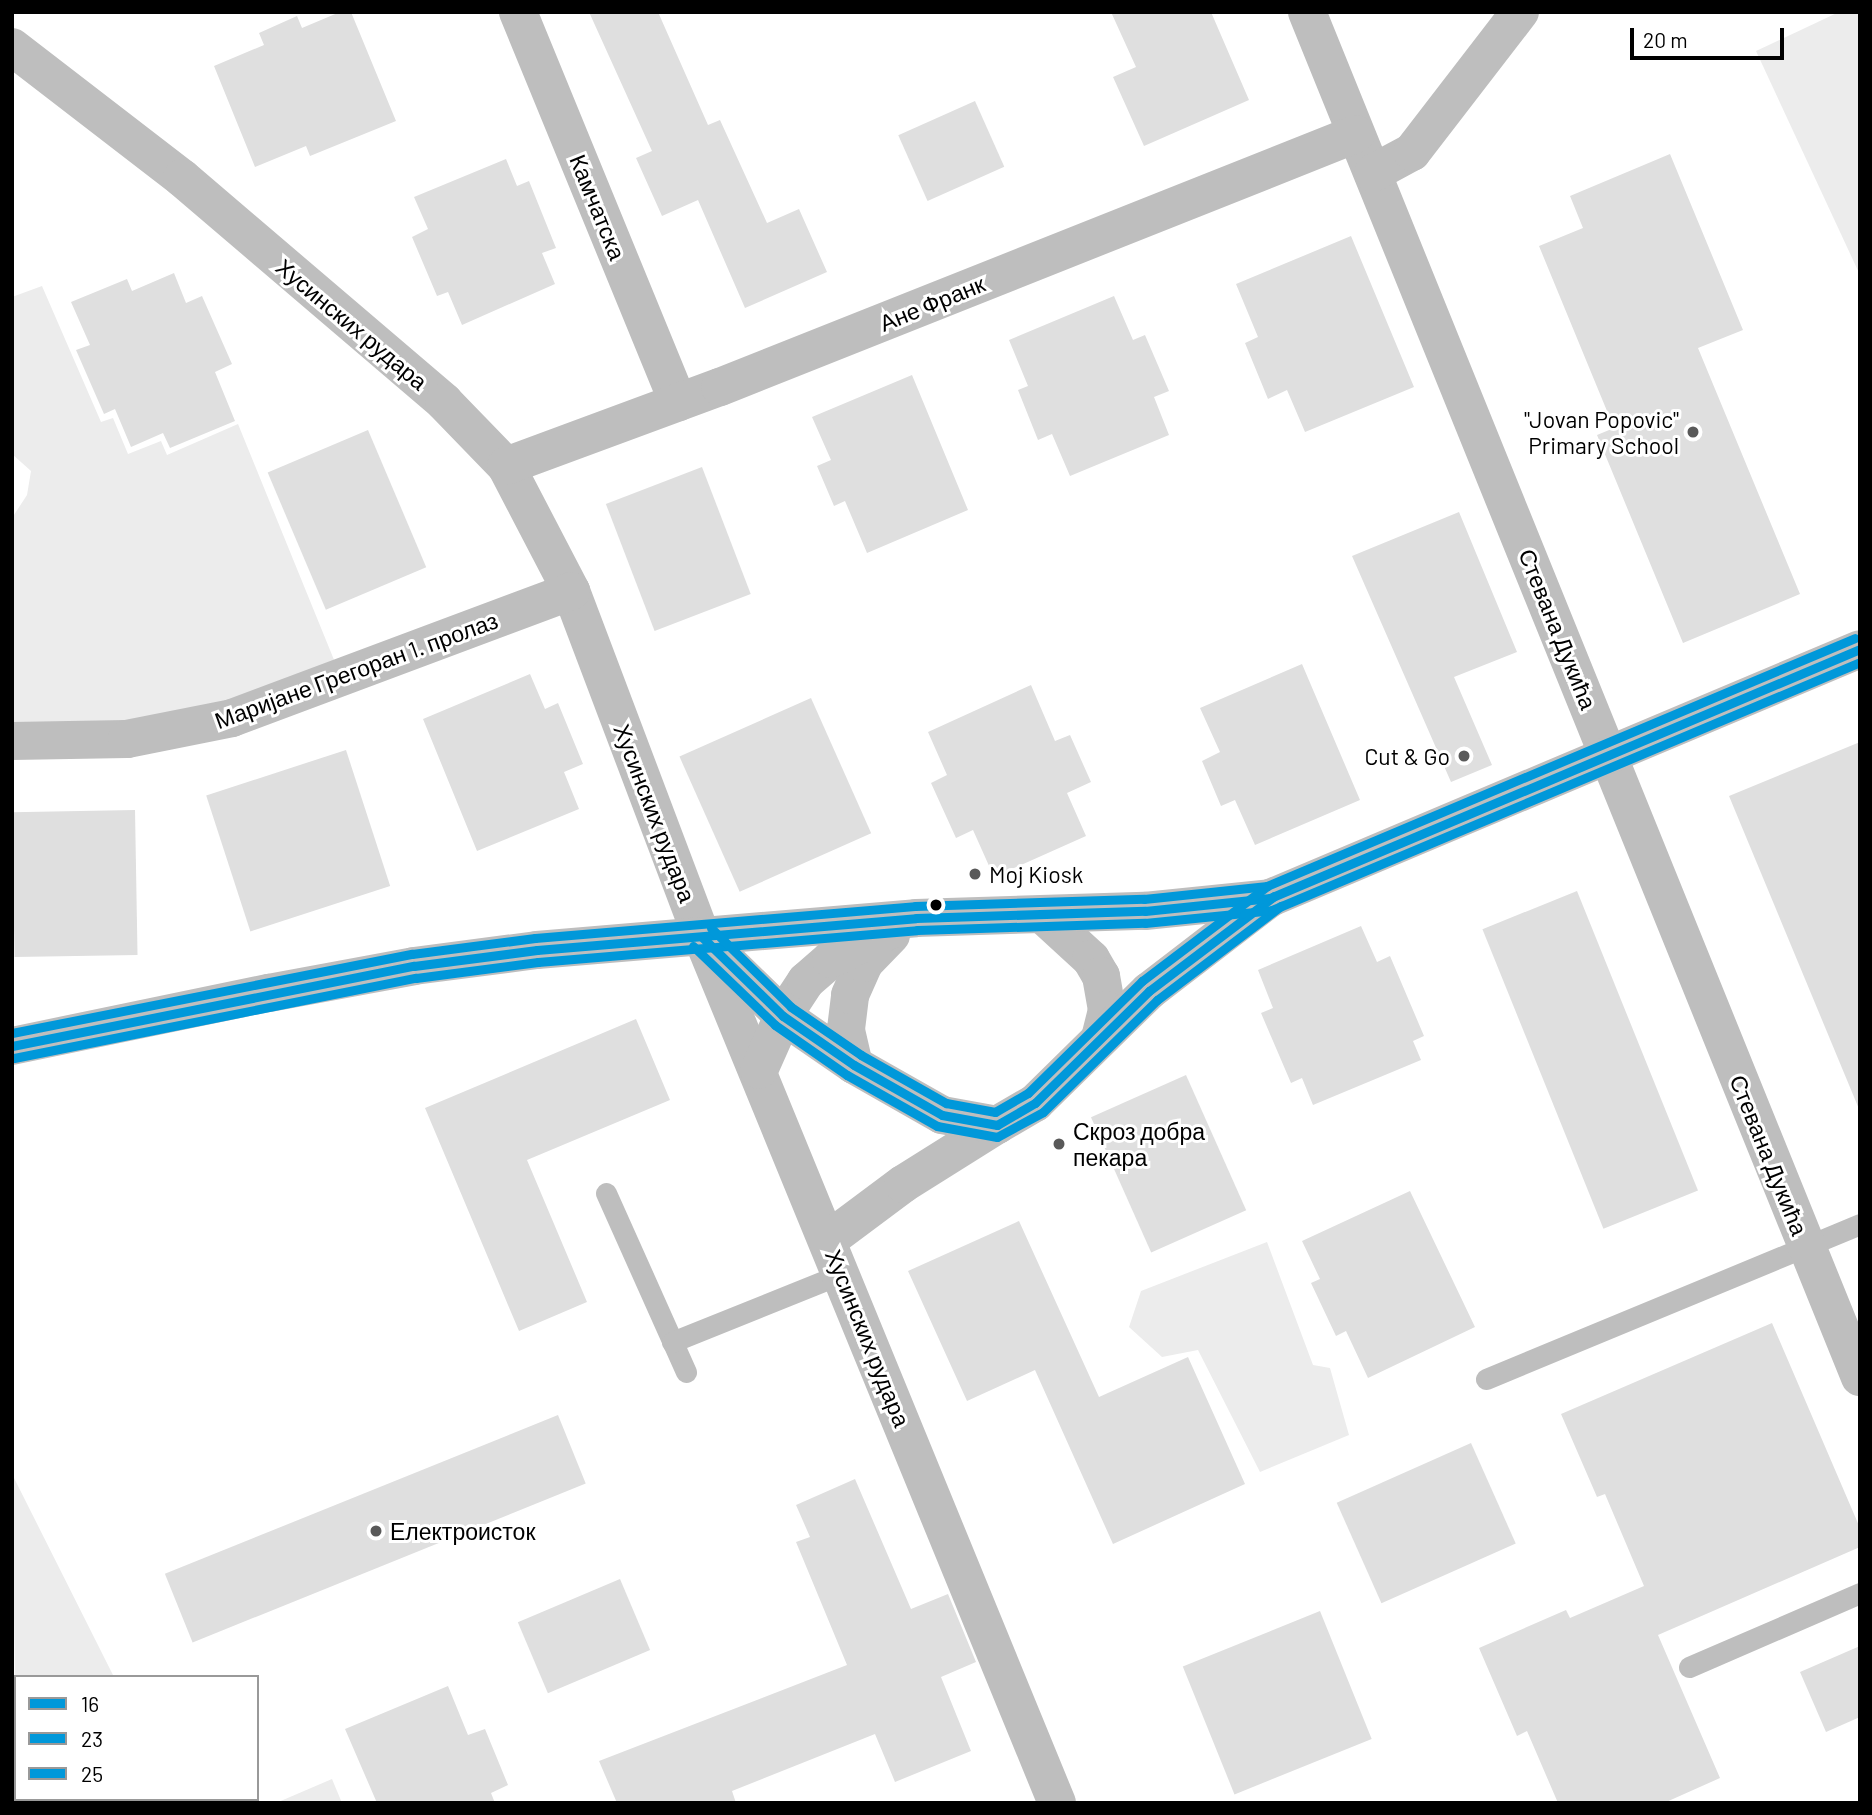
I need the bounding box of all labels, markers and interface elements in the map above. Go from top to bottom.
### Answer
scale bar [1634,14,1788,58]
text: 20 m [1643,27,1688,52]
street label: Камчатска [564,150,632,264]
street label: Хусинских рудара [271,253,433,395]
street label: Ане Франк [875,269,989,337]
place label: "Jovan Popovic" Primary School [1524,405,1679,459]
marker: "Jovan Popovic" Primary School [1685,424,1701,440]
street label: Стевана Дукића [1513,545,1603,713]
street label: Маријане Грегоран 1. пролаз [211,606,501,734]
street label: Хусинских рудара [608,720,702,906]
place label: Cut & Go [1364,742,1450,770]
marker: Cut & Go [1456,748,1472,764]
place label: Moj Kiosk [989,860,1083,888]
marker: Moj Kiosk [967,866,983,882]
unlabelled marker [929,898,943,912]
street label: Стевана Дукића [1724,1071,1814,1239]
place label: Скроз добра пекара [1073,1117,1205,1171]
marker: Скроз добра пекара [1051,1136,1067,1152]
street label: Хусинских рудара [820,1245,916,1431]
place label: Електроисток [390,1517,535,1545]
marker: Електроисток [368,1523,384,1539]
legend [14,1675,259,1801]
text: 16 [81,1691,99,1716]
text: 23 [81,1726,103,1751]
text: 25 [81,1761,103,1786]

